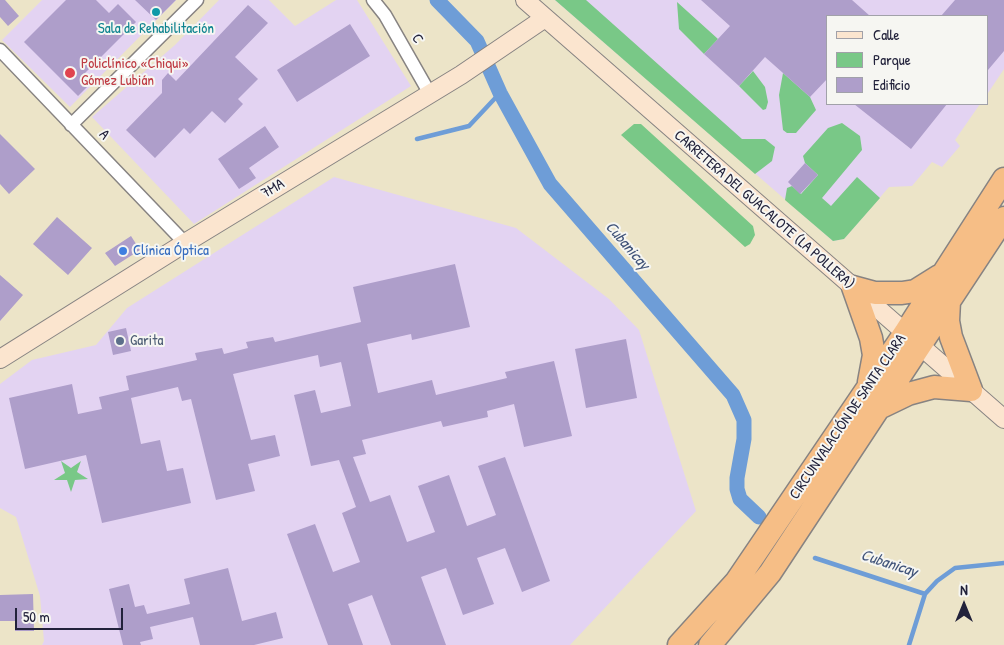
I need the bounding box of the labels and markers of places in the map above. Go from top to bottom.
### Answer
marker: Sala de Rehabilitación [150,6,162,18]
place label: Sala de Rehabilitación [98,20,214,38]
place label: Policlínico «Chiqui» Gómez Lubián [81,55,189,90]
marker: Policlínico «Chiqui» Gómez Lubián [63,66,77,80]
place label: Clínica Óptica [133,242,209,260]
marker: Clínica Óptica [117,245,129,257]
place label: Garita [130,332,163,350]
marker: Garita [114,335,126,347]

